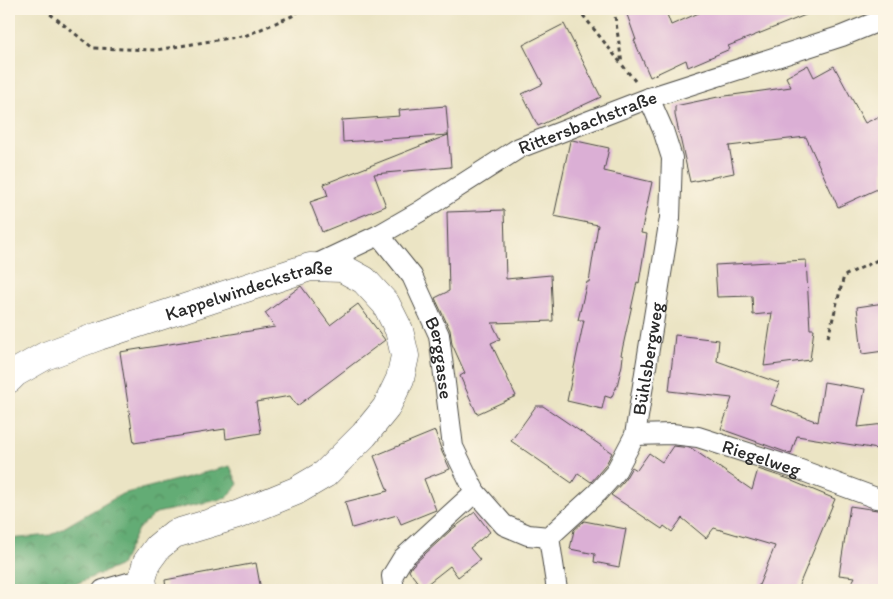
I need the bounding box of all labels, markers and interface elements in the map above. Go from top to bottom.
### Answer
street label: Rittersbachstraße [515,85,660,159]
street label: Kappelwindeckstraße [162,255,333,325]
street label: Bühlsbergweg [627,300,668,417]
street label: Berggasse [420,313,458,400]
street label: Riegelweg [719,434,805,481]

